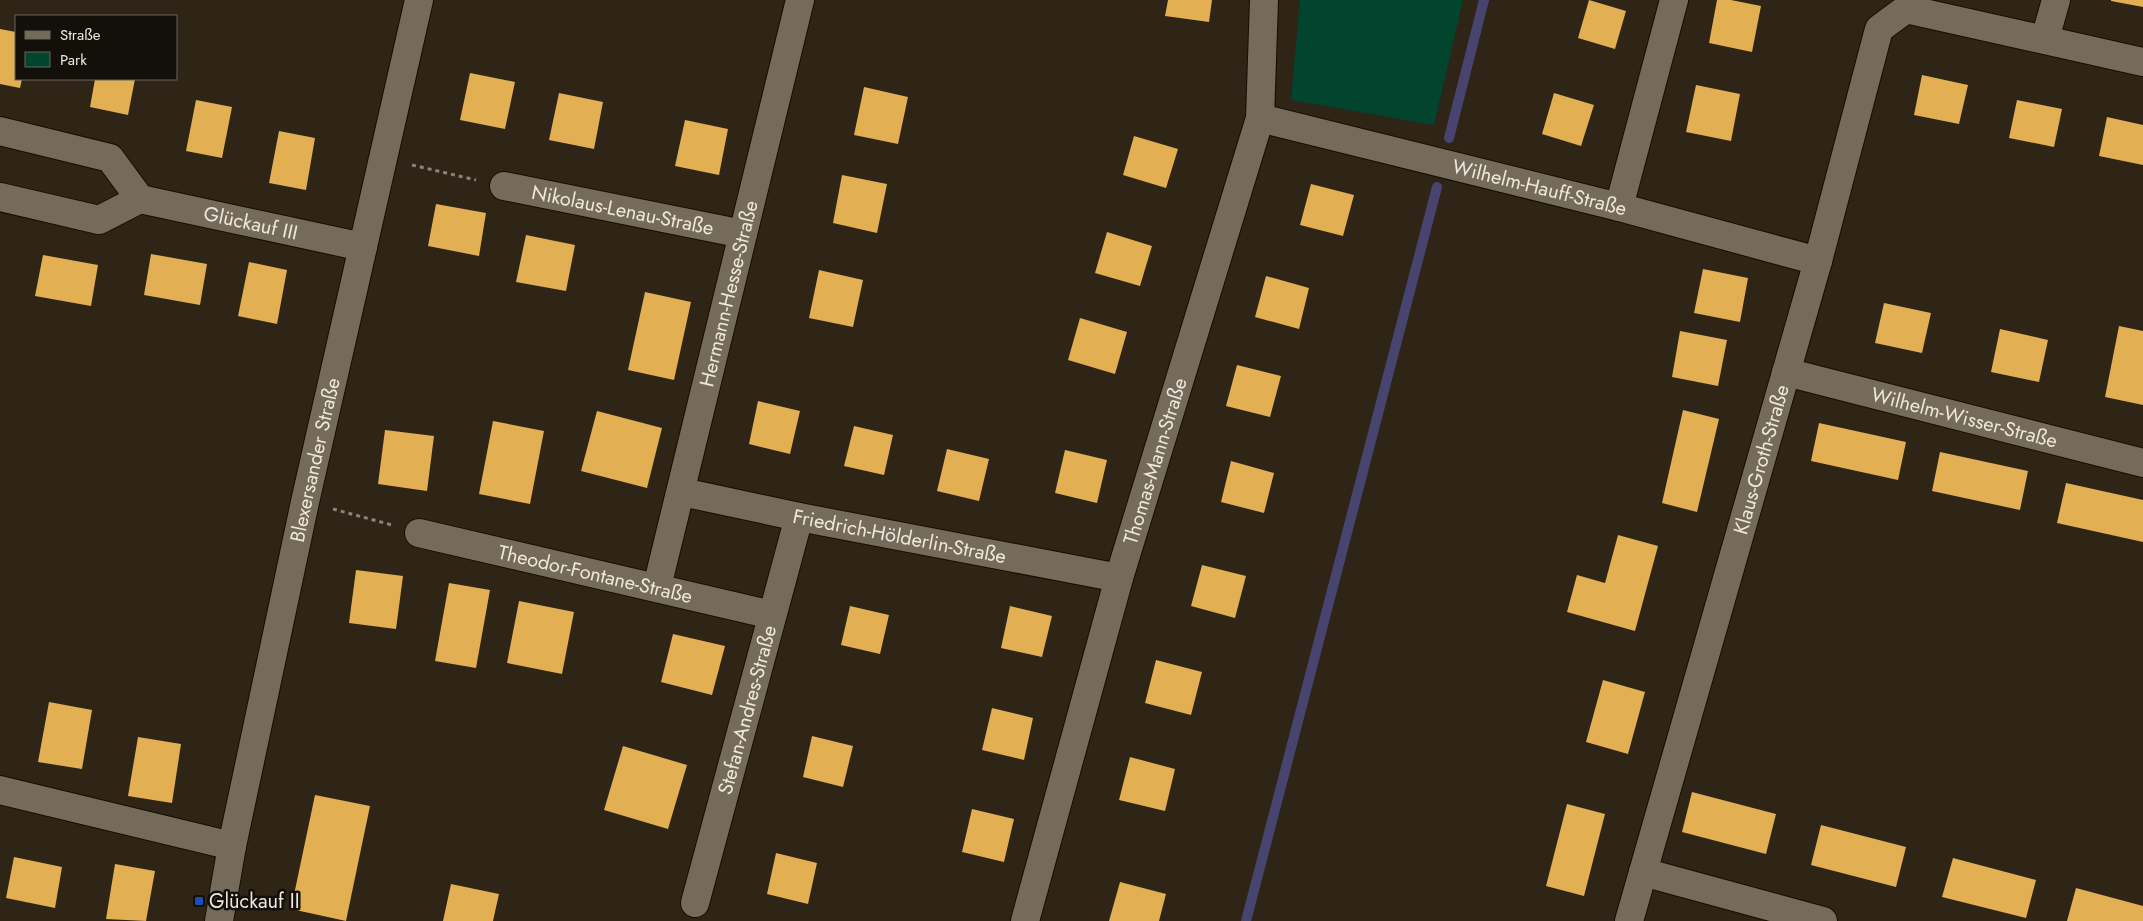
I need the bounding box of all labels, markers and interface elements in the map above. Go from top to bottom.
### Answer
legend [15,15,178,80]
text: Straße [60,24,101,46]
text: Park [60,49,87,71]
street label: Wilhelm-Hauff-Straße [1449,152,1630,223]
street label: Nikolaus-Lenau-Straße [529,178,716,243]
street label: Hermann-Hesse-Straße [692,197,766,390]
street label: Glückauf III [201,199,300,248]
street label: Thomas-Mann-Straße [1116,374,1195,548]
street label: Blexersander Straße [283,375,348,545]
street label: Wilhelm-Wisser-Straße [1868,380,2060,456]
street label: Klaus-Groth-Straße [1726,381,1797,538]
street label: Friedrich-Hölderlin-Straße [790,502,1009,571]
street label: Theodor-Fontane-Straße [495,538,695,611]
street label: Stefan-Andres-Straße [711,622,784,798]
place label: Glückauf II [209,887,300,916]
marker: Glückauf II [193,895,205,907]

